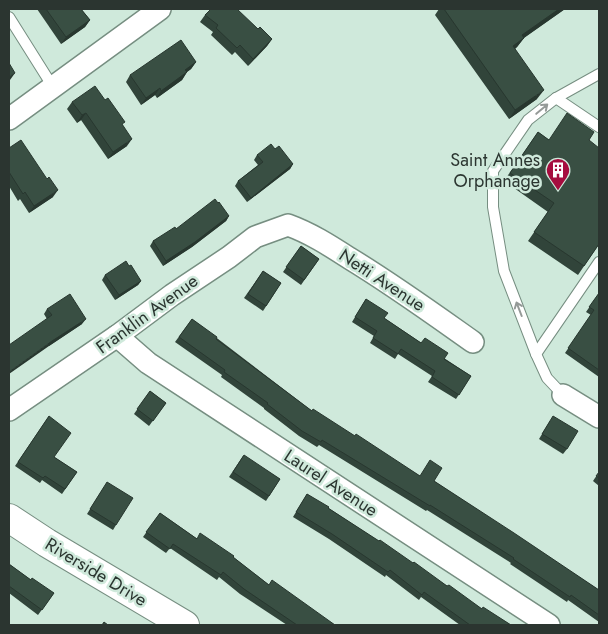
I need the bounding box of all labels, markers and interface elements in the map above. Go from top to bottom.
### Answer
one-way arrow [535,103,548,114]
place label: Saint Annes Orphanage [450,147,540,194]
building icon: Saint Annes Orphanage [545,157,571,191]
street label: Netti Avenue [334,242,430,318]
street label: Franklin Avenue [91,268,203,360]
one-way arrow [513,301,522,316]
street label: Laurel Avenue [279,443,383,523]
street label: Riverside Drive [40,531,152,613]

